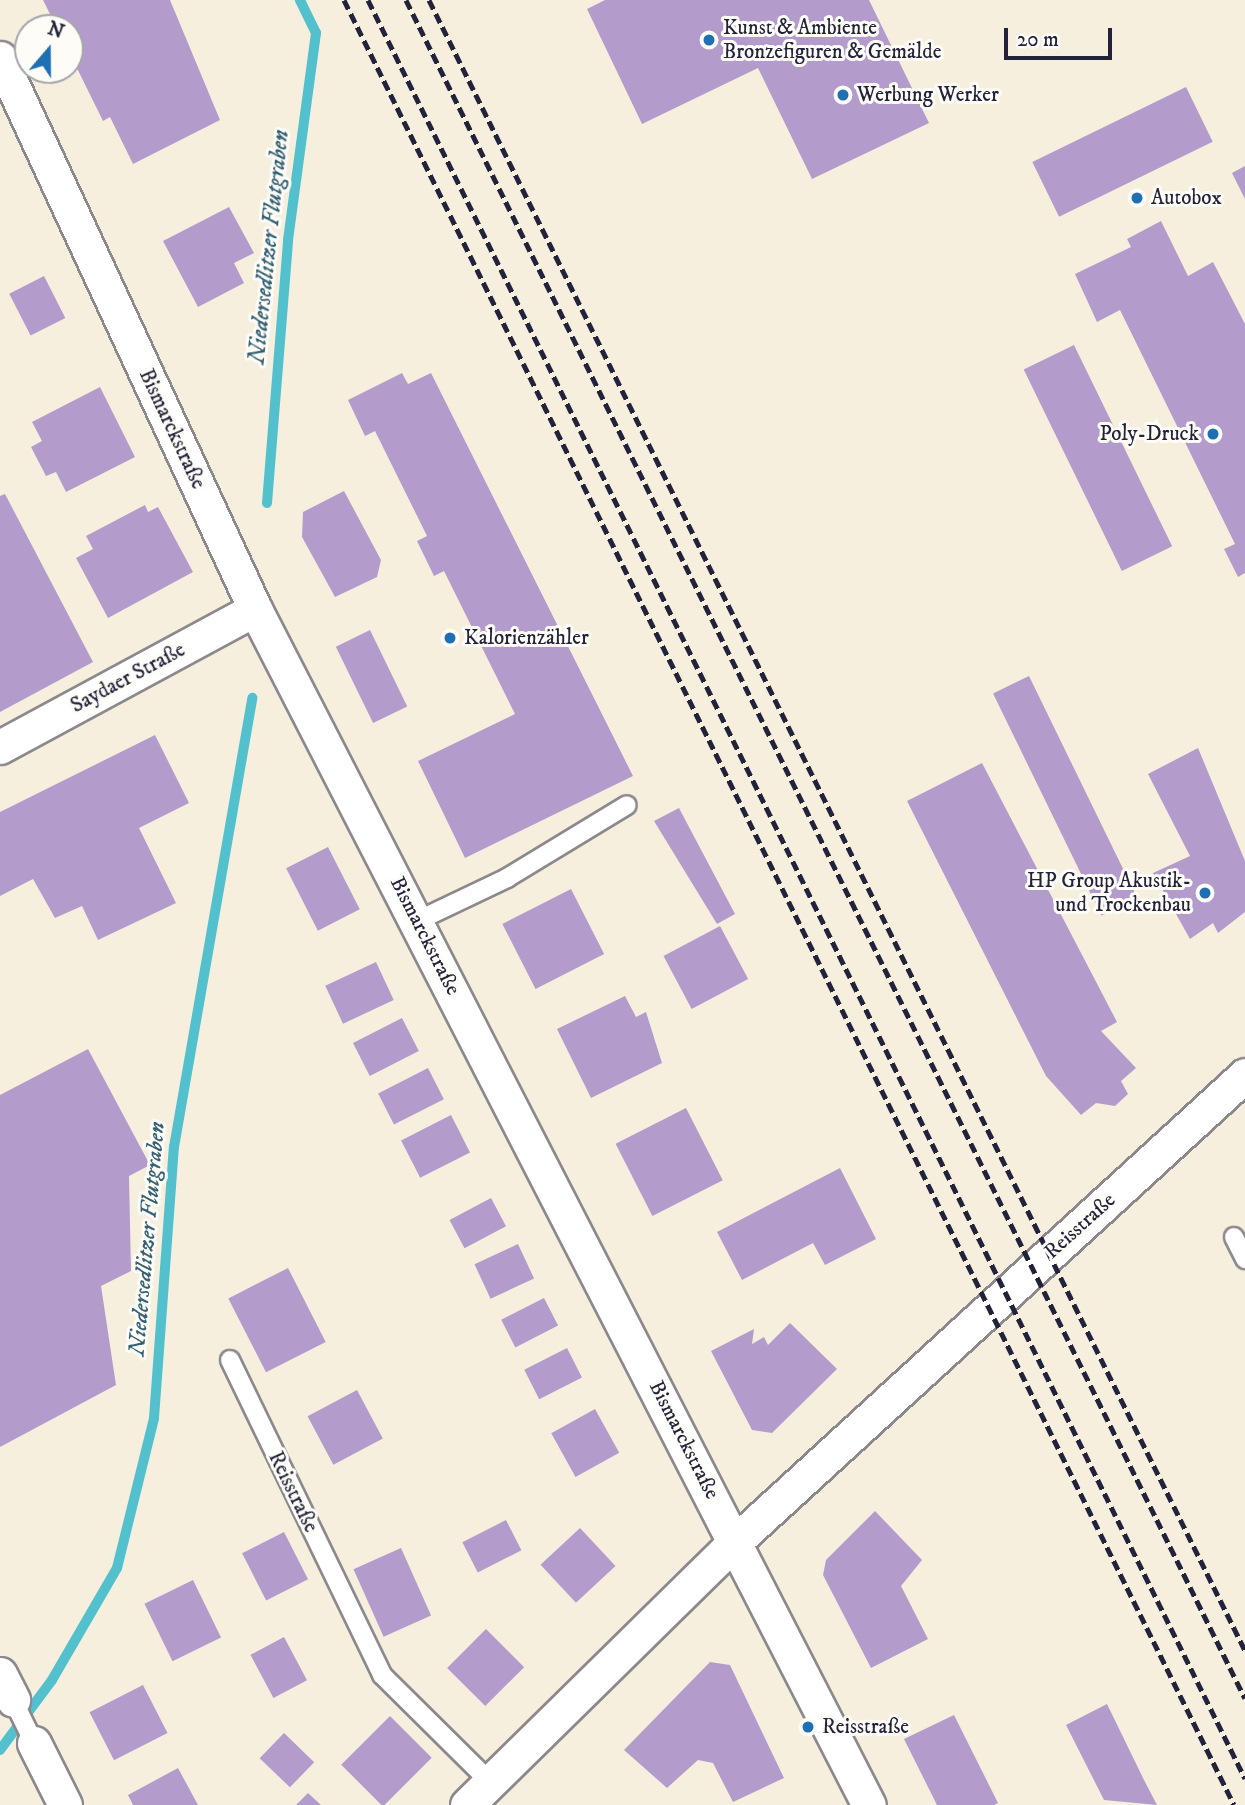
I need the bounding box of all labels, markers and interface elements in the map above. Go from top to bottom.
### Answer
north arrow [14,14,84,84]
scale bar [1007,14,1116,58]
place label: Kunst & Ambiente Bronzefiguren & Gemälde [723,15,941,65]
text: N [44,17,67,44]
text: 20 m [1017,27,1059,53]
marker: Kunst & Ambiente Bronzefiguren & Gemälde [701,32,717,48]
place label: Werbung Werker [857,82,999,108]
marker: Werbung Werker [835,87,851,103]
water label: Niedersedlitzer Flutgraben [244,129,296,365]
place label: Autobox [1151,185,1222,211]
marker: Autobox [1129,190,1145,206]
street label: Bismarckstraße [133,365,211,493]
place label: Poly-Druck [1099,421,1199,447]
marker: Poly-Druck [1205,426,1221,442]
place label: Kalorienzähler [464,625,589,651]
marker: Kalorienzähler [442,630,458,646]
street label: Saydaer Straße [66,637,190,719]
place label: HP Group Akustik- und Trockenbau [1027,868,1191,918]
street label: Bismarckstraße [384,873,466,999]
marker: HP Group Akustik- und Trockenbau [1197,885,1213,901]
water label: Niedersedlitzer Flutgraben [124,1121,172,1357]
street label: Reisstraße [1039,1188,1121,1264]
street label: Bismarckstraße [643,1377,725,1503]
street label: Reisstraße [263,1447,323,1537]
place label: Reisstraße [822,1714,909,1740]
marker: Reisstraße [800,1719,816,1735]

